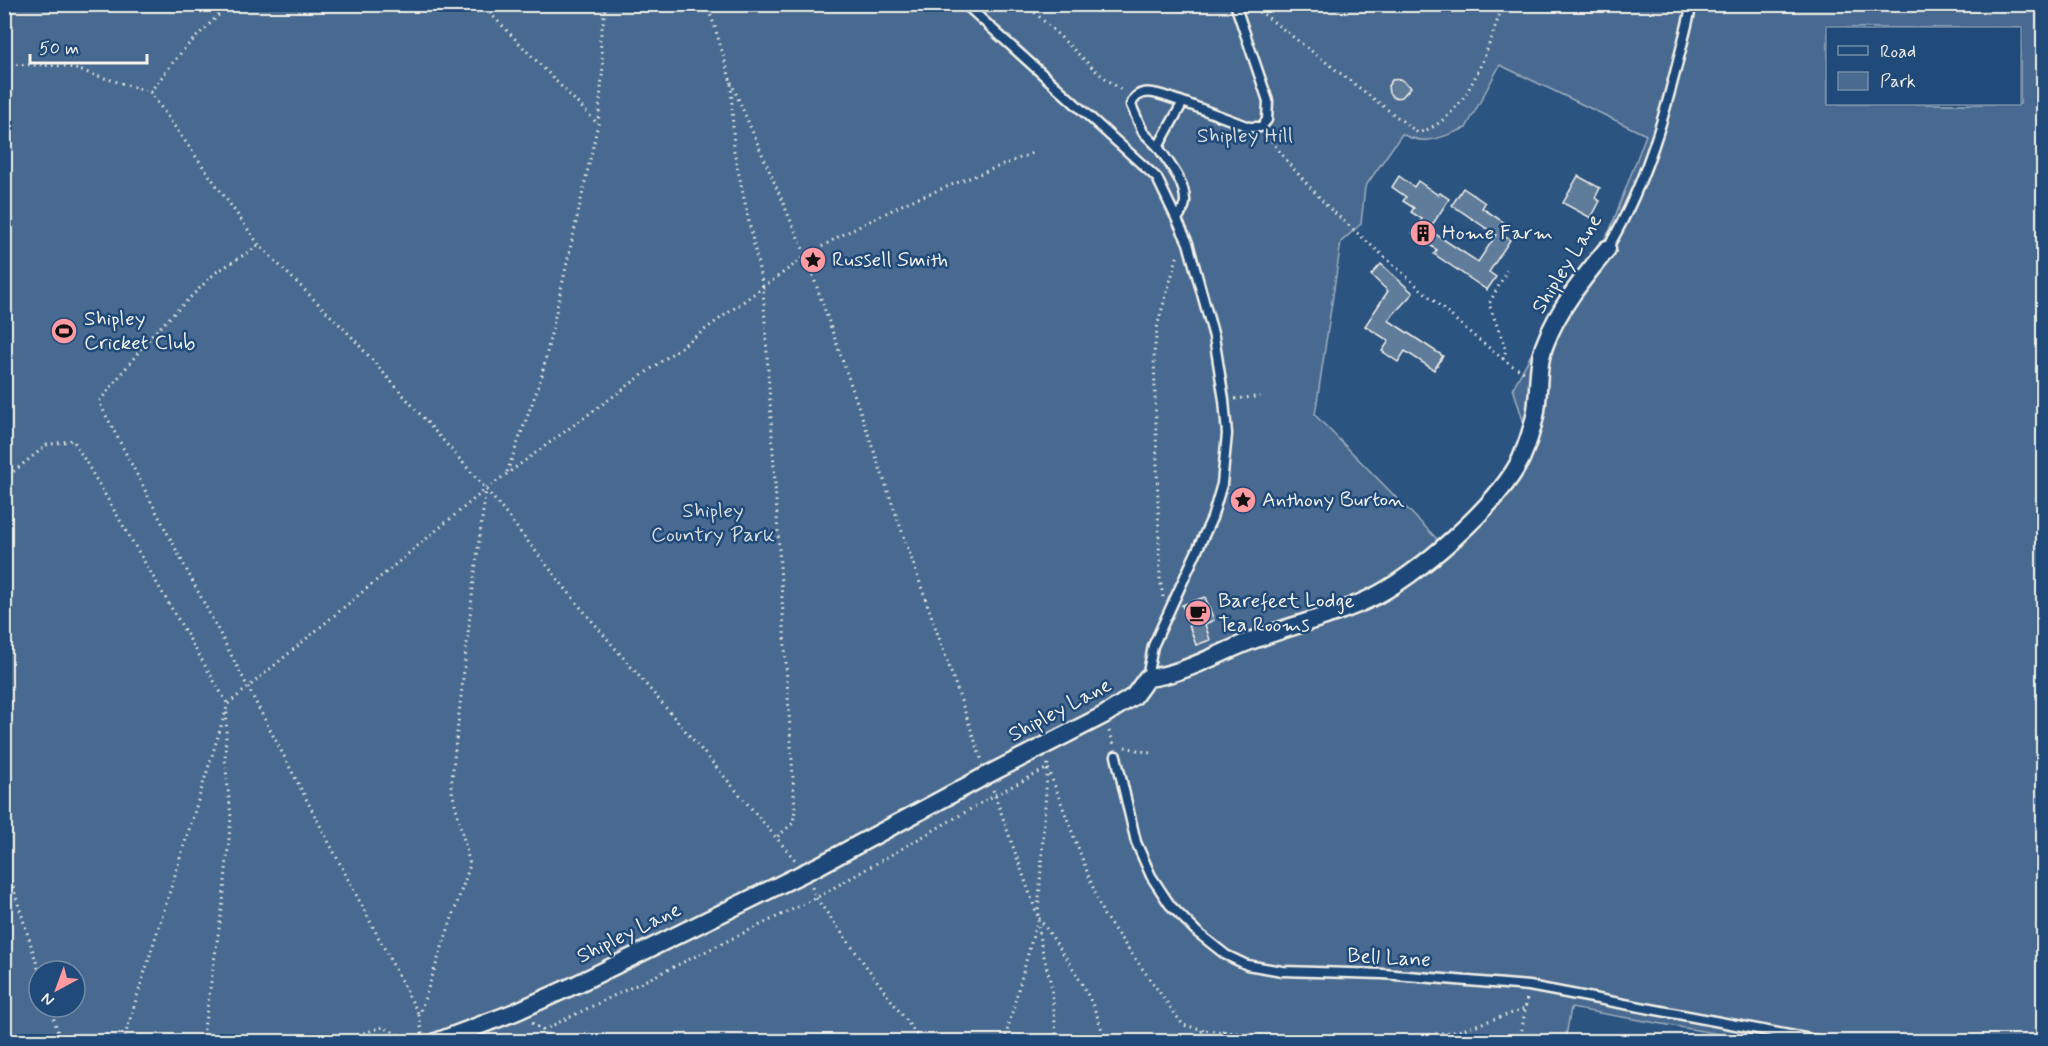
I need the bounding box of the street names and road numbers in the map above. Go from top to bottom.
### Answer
street label: Shipley Lane [1525,209,1609,319]
street label: Shipley Lane [1004,671,1116,749]
street label: Shipley Lane [572,896,686,970]
street label: Bell Lane [1346,942,1432,974]

